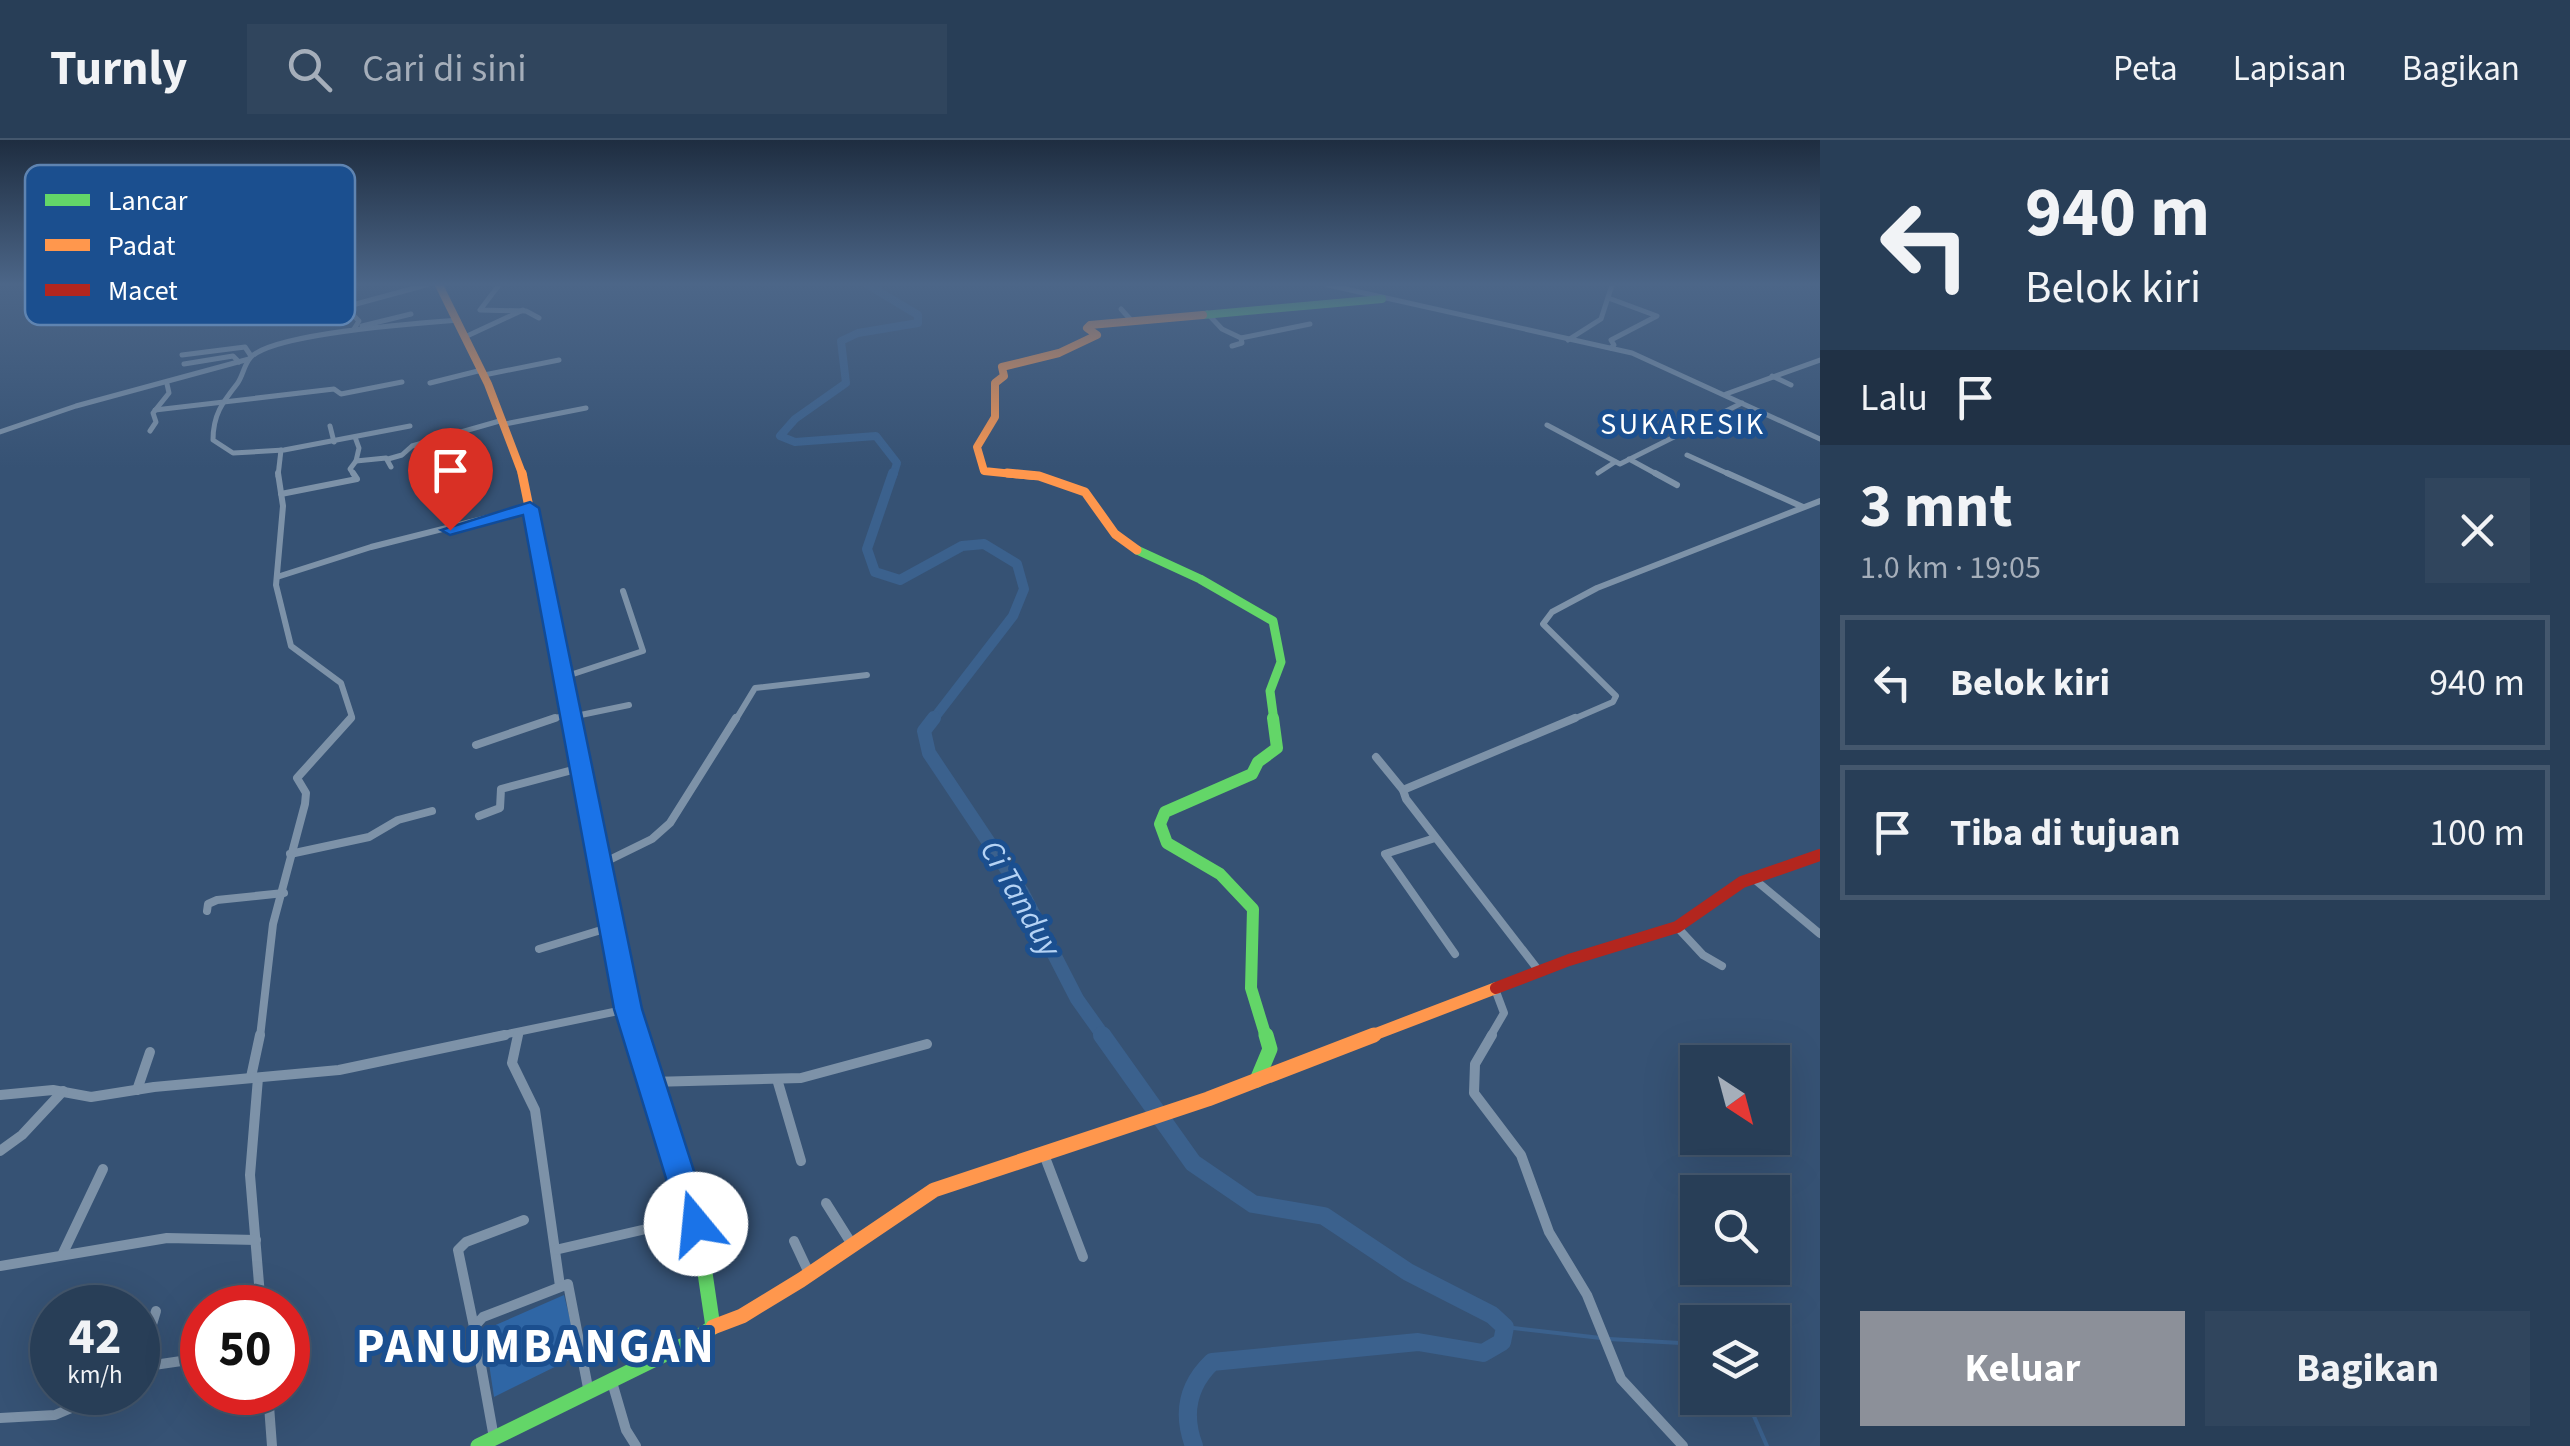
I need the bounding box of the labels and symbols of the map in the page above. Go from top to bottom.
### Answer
legend [25,165,355,325]
text: Lancar [108,181,188,221]
text: Padat [108,226,176,266]
text: Macet [108,271,178,311]
district label: SUKARESIK [1600,403,1766,446]
pin [408,428,493,531]
water label: Ci Tanduy [968,832,1073,967]
north arrow [1680,1045,1790,1155]
position arrow [644,1172,748,1276]
speed limit sign: 50 [180,1285,310,1415]
district label: PANUMBANGAN [356,1313,716,1381]

